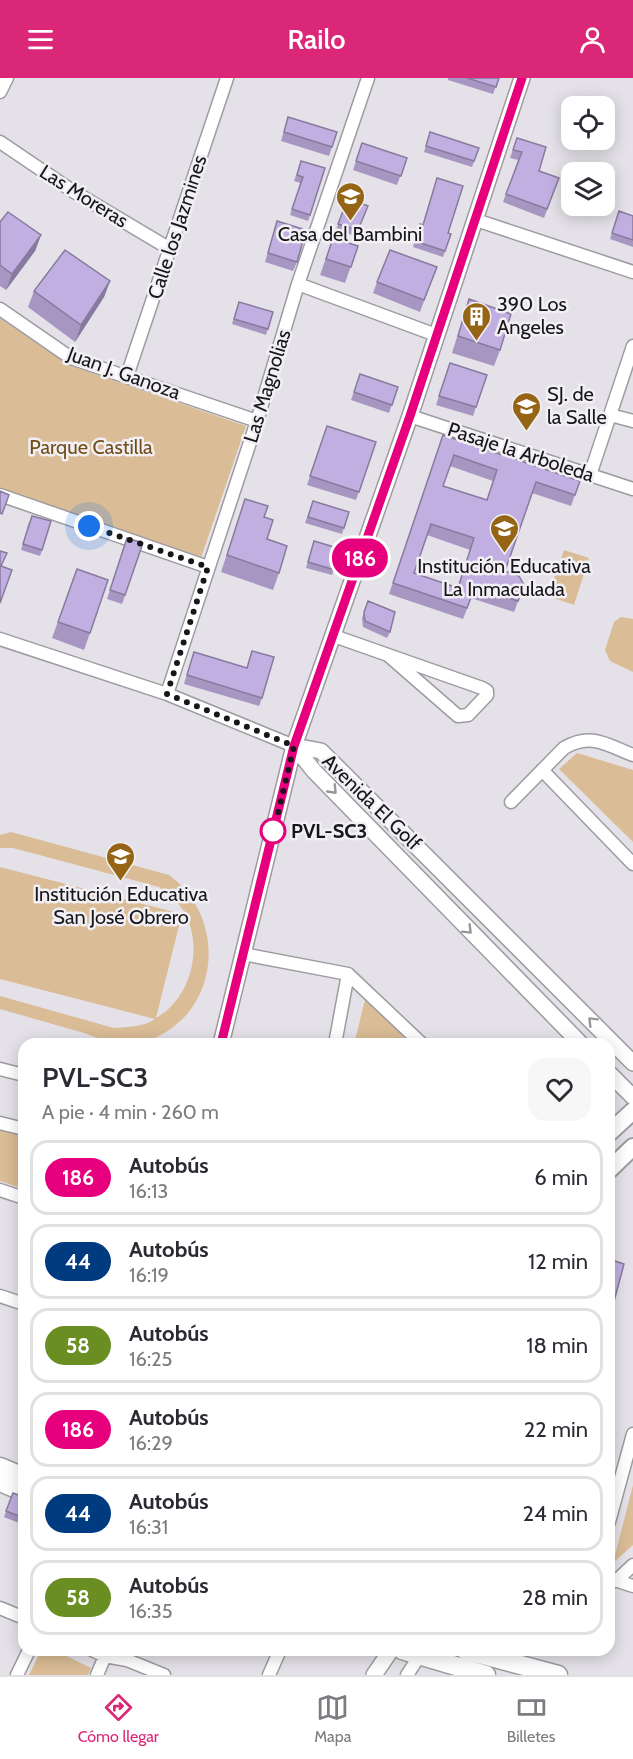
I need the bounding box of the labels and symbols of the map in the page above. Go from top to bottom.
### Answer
street label: Calle los Jazmines [142,152,212,302]
street label: Las Moreras [35,159,133,233]
school or university icon: Casa del Bambini [334,180,366,222]
place label: Casa del Bambini [278,222,422,246]
place label: 390 Los Angeles [497,292,567,339]
building icon: 390 Los Angeles [460,300,492,342]
street label: Las Magnolias [238,326,296,446]
street label: Juan J. Ganoza [63,341,184,405]
place label: SJ. de la Salle [547,382,607,429]
school or university icon: SJ. de la Salle [510,390,542,432]
street label: Pasaje la Arboleda [445,417,598,487]
park label: Parque Castilla [29,435,153,459]
your location [74,511,104,541]
school or university icon: Institución Educativa La Inmaculada [488,512,520,554]
line badge: 186 [326,538,394,578]
place label: Institución Educativa La Inmaculada [417,554,591,601]
street label: Avenida El Golf [318,749,427,855]
one-way arrow [325,783,336,794]
marker: PVL-SC3 [260,818,286,844]
place label: PVL-SC3 [291,819,367,843]
school or university icon: Institución Educativa San José Obrero [105,840,137,882]
place label: Institución Educativa San José Obrero [34,882,208,929]
one-way arrow [461,922,472,933]
one-way arrow [588,1018,599,1029]

